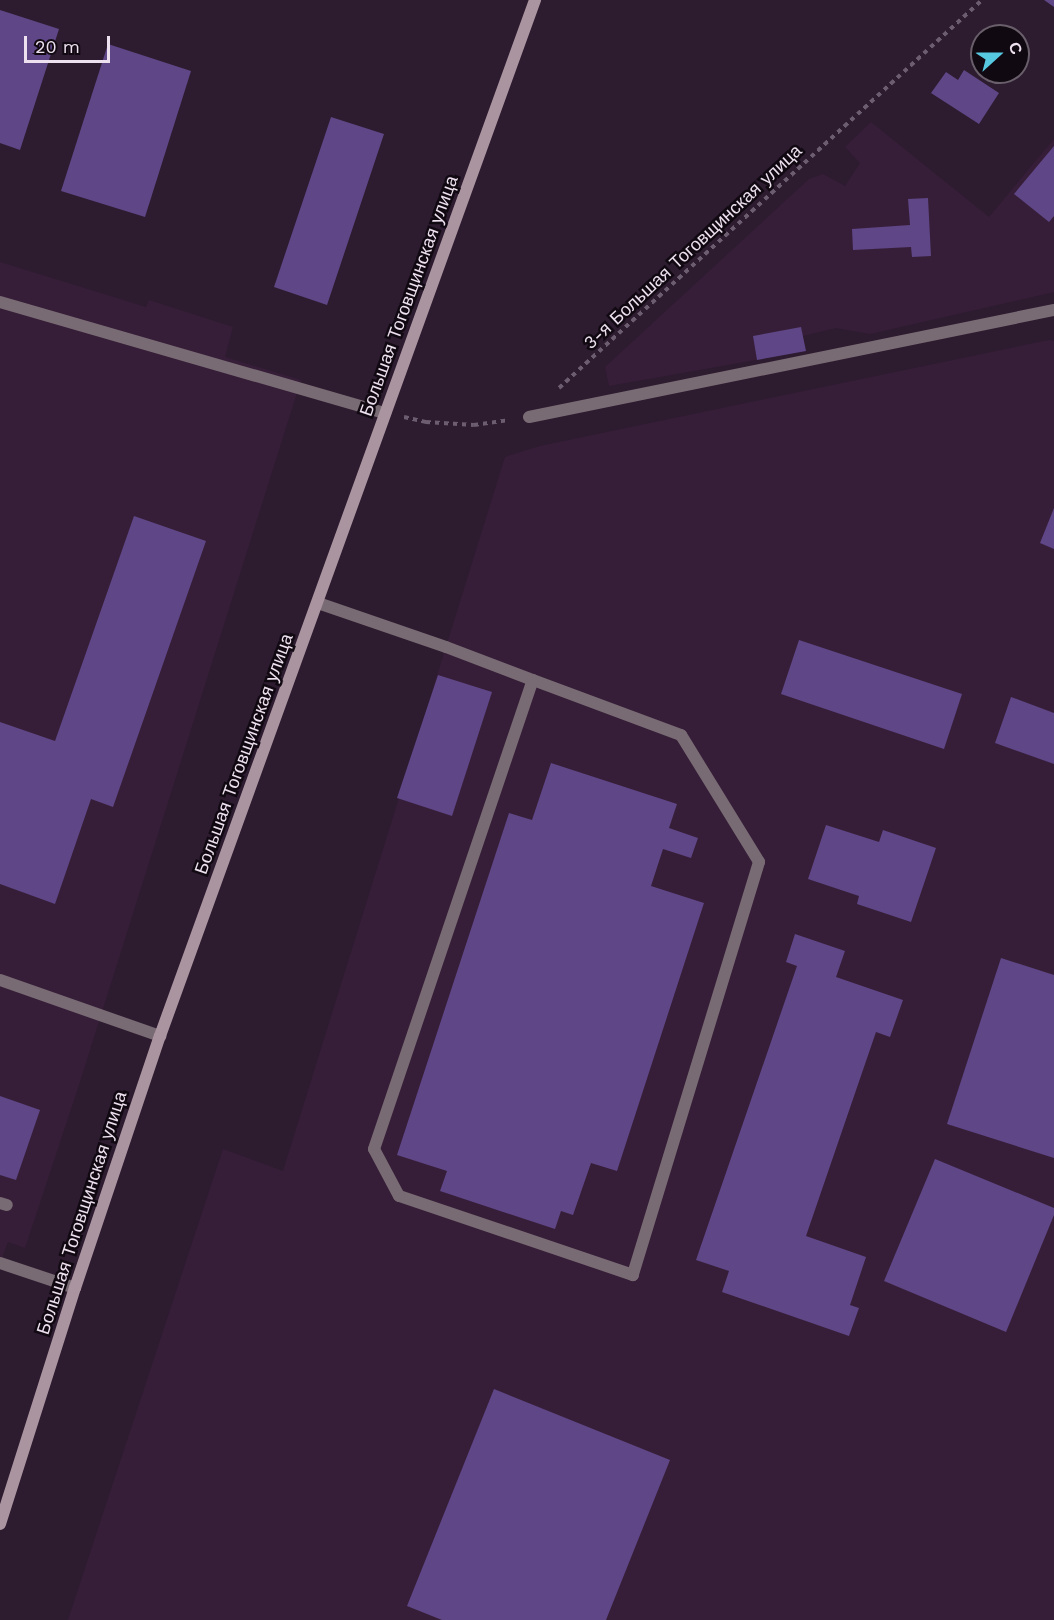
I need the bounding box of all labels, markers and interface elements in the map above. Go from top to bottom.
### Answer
scale bar [27,24,112,62]
north arrow [970,24,1030,84]
text: 20 m [35,36,80,57]
text: С [1004,39,1026,57]
street label: 3-я Большая Тоговщинская улица [580,140,806,354]
street label: Большая Тоговщинская улица [355,173,463,419]
street label: Большая Тоговщинская улица [190,631,298,877]
street label: Большая Тоговщинская улица [32,1089,132,1337]

